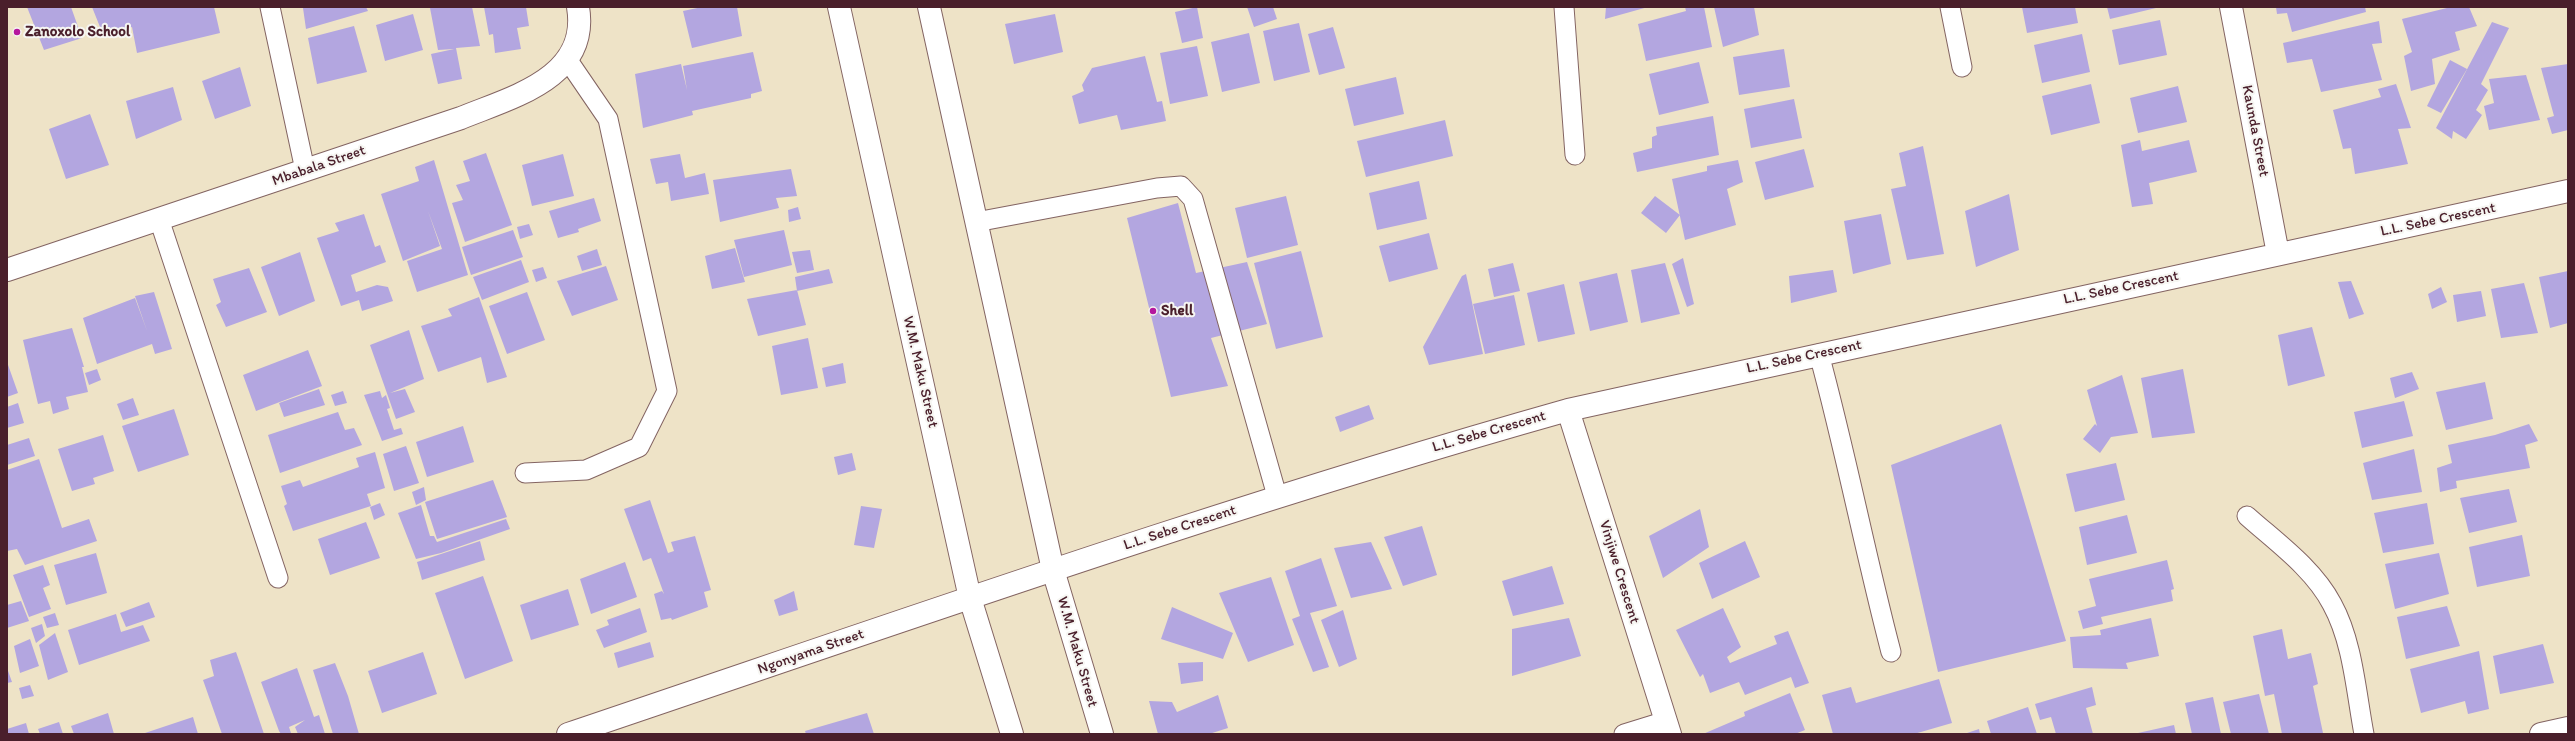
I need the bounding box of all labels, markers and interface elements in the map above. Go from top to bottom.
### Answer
place label: Zanoxolo School [25,23,130,41]
marker: Zanoxolo School [12,27,22,37]
street label: Kaunda Street [2237,84,2273,178]
street label: Mbabala Street [270,142,368,190]
street label: L.L. Sebe Crescent [2379,199,2497,241]
street label: L.L. Sebe Crescent [2062,267,2180,309]
place label: Shell [1161,302,1193,320]
marker: Shell [1148,306,1158,316]
street label: W.M. Maku Street [898,314,942,430]
street label: L.L. Sebe Crescent [1745,336,1863,378]
street label: L.L. Sebe Crescent [1430,407,1548,457]
street label: L.L. Sebe Crescent [1121,501,1239,555]
street label: Vinjiwe Crescent [1595,518,1643,626]
street label: W.M. Maku Street [1053,595,1101,709]
street label: Ngonyama Street [755,625,867,679]

